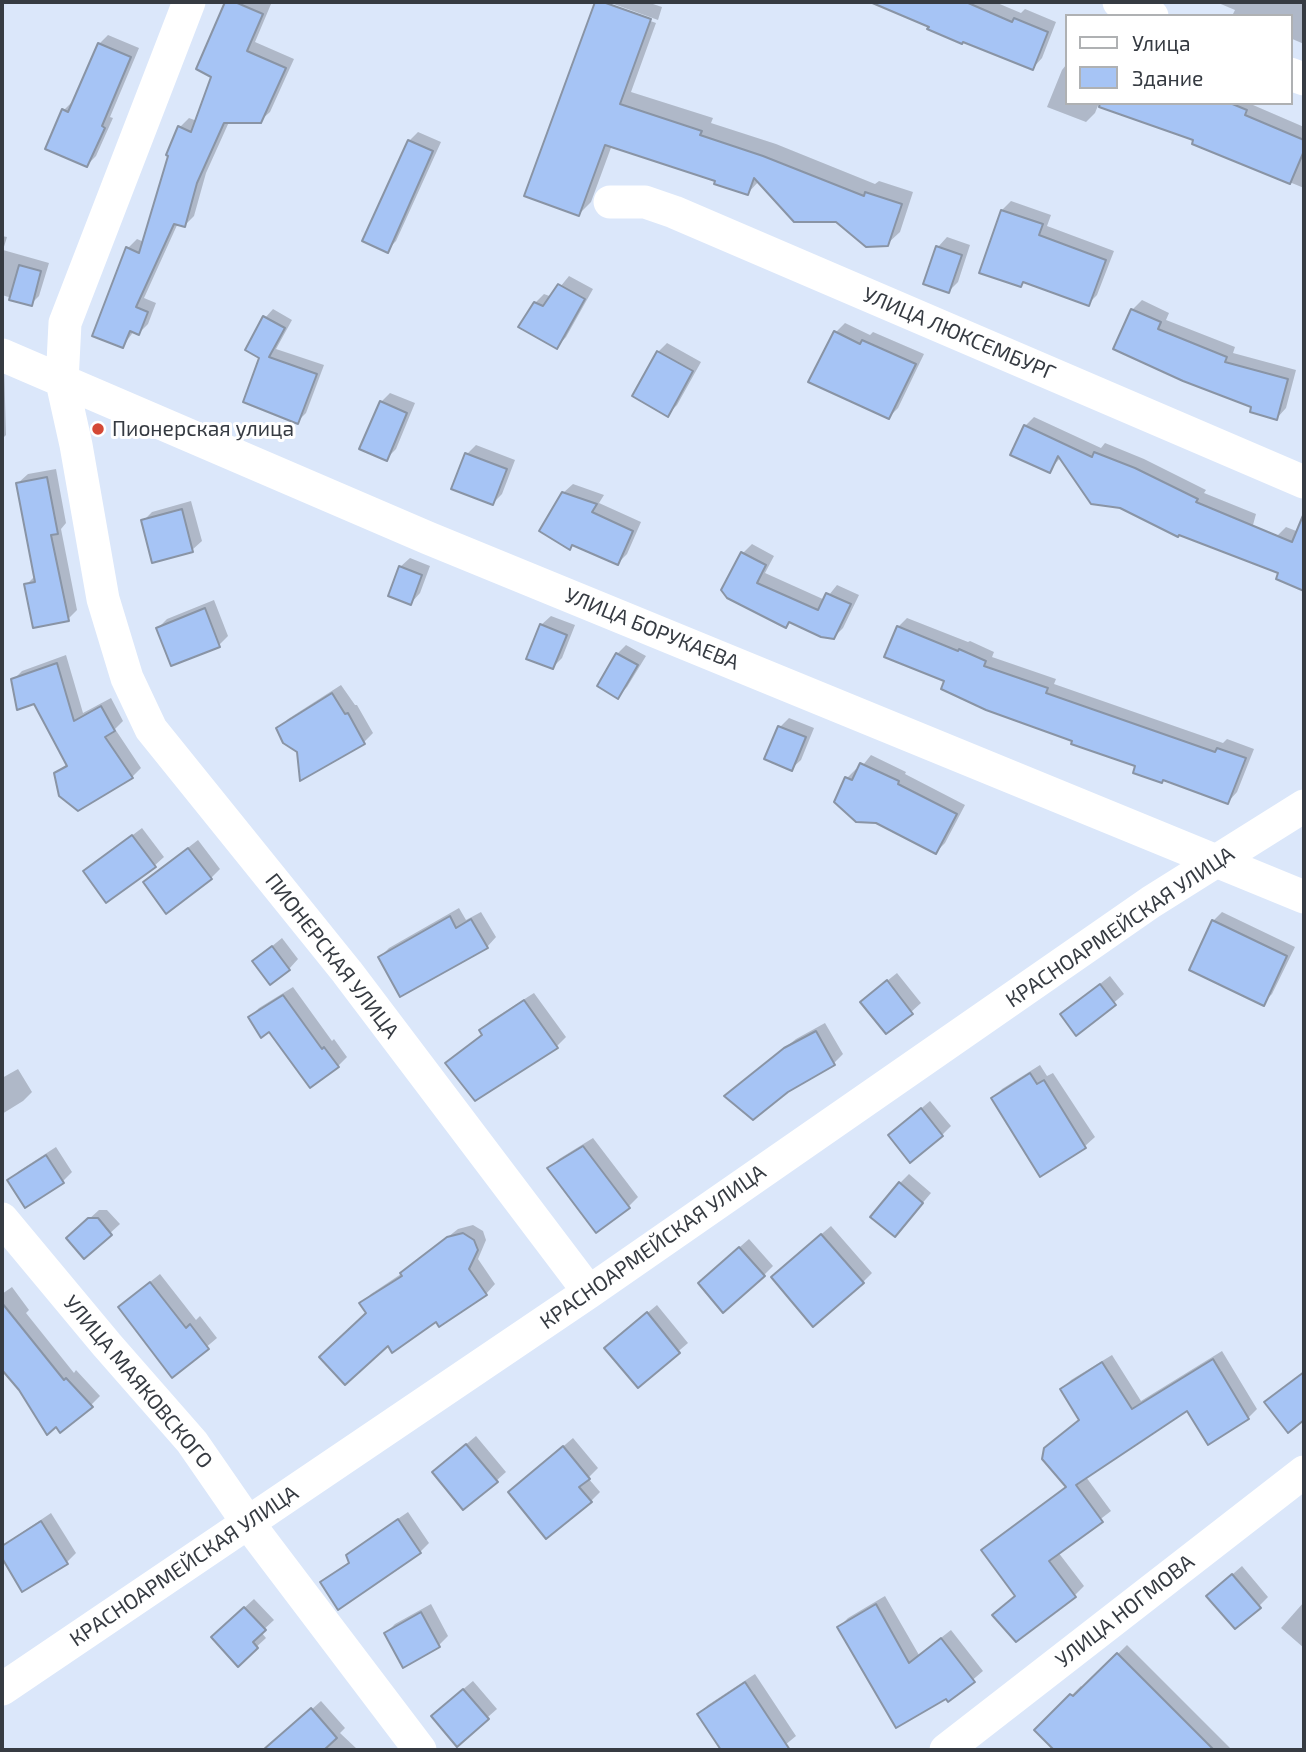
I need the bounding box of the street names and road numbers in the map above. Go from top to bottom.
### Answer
street label: УЛИЦА ЛЮКСЕМБУРГ [859,282,1059,386]
street label: УЛИЦА БОРУКАЕВА [561,583,743,675]
street label: КРАСНОАРМЕЙСКАЯ УЛИЦА [1001,841,1239,1013]
street label: ПИОНЕРСКАЯ УЛИЦА [260,868,404,1044]
street label: КРАСНОАРМЕЙСКАЯ УЛИЦА [535,1159,771,1335]
street label: УЛИЦА МАЯКОВСКОГО [58,1290,218,1474]
street label: КРАСНОАРМЕЙСКАЯ УЛИЦА [65,1480,303,1652]
street label: УЛИЦА НОГМОВА [1051,1549,1199,1673]

